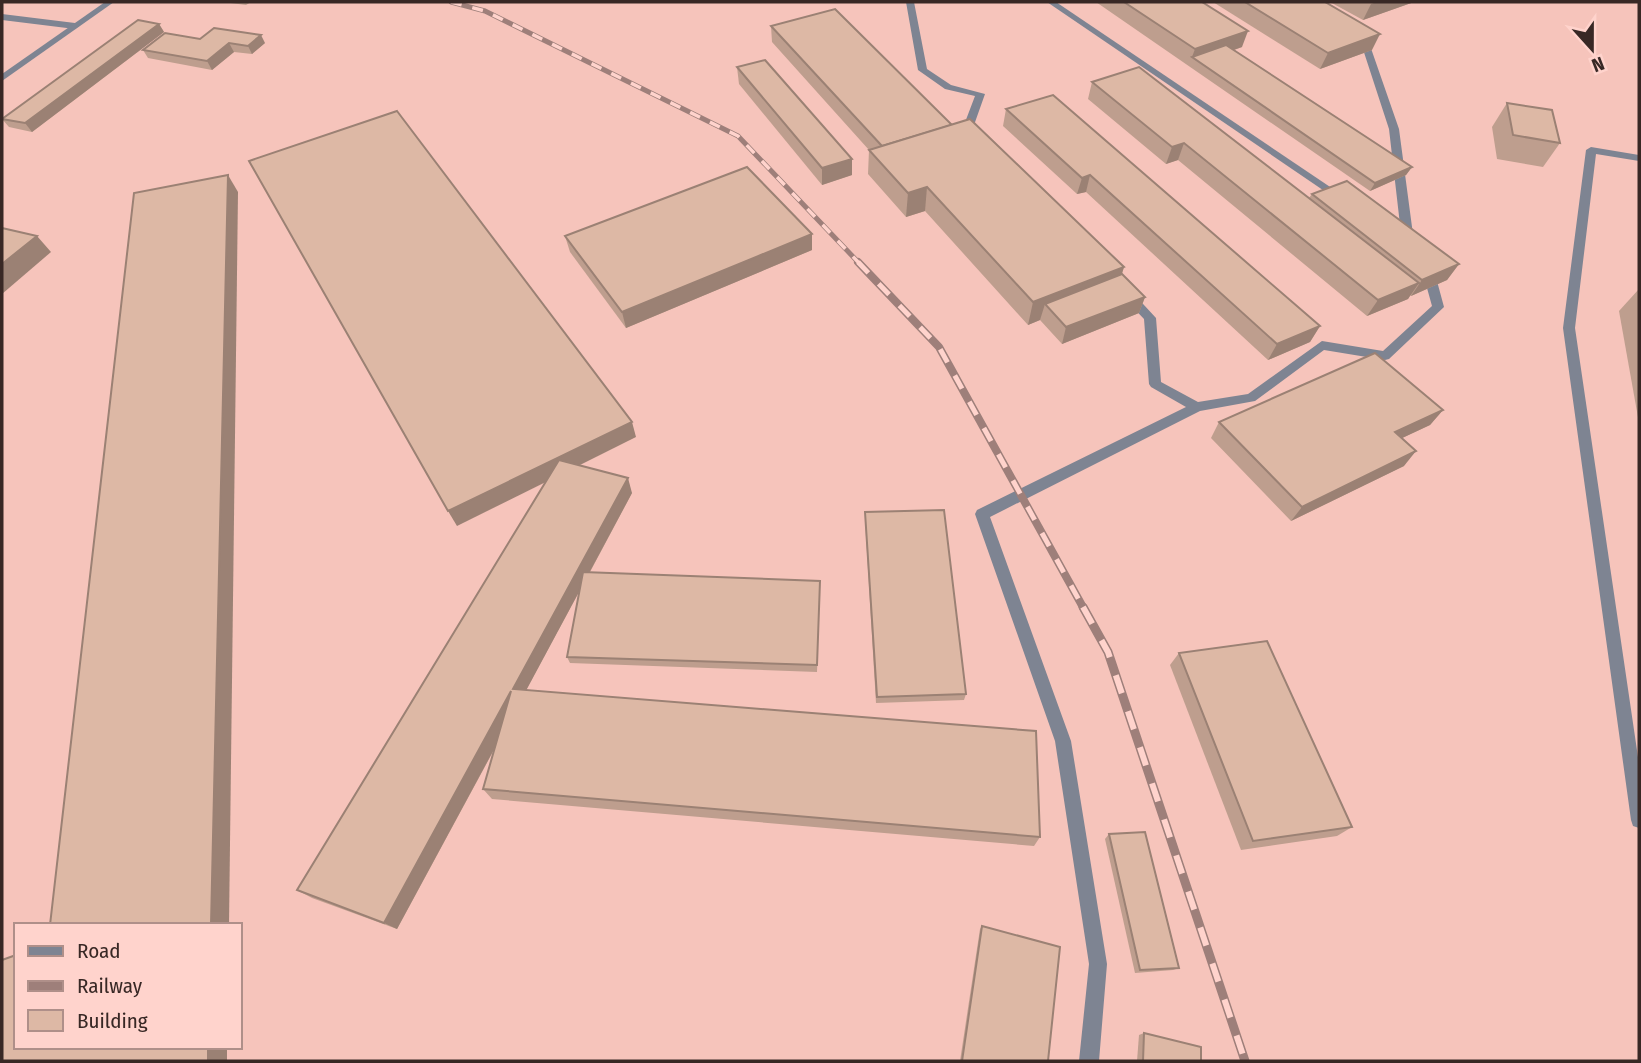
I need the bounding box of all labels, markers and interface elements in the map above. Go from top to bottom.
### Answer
north arrow [1557,14,1627,84]
text: N [1588,52,1607,77]
legend [14,923,242,1049]
text: Road [77,938,121,964]
text: Railway [77,973,143,999]
text: Building [77,1008,148,1034]

